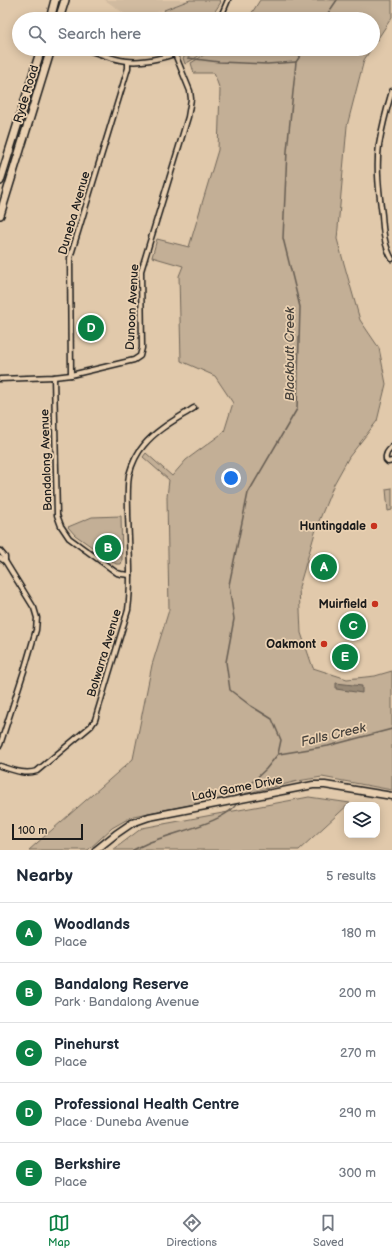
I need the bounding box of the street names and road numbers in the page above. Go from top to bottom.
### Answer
street label: Ryde Road [11,63,42,125]
street label: Duneba Avenue [55,170,94,257]
street label: Dunoon Avenue [123,264,142,350]
street label: Bandalong Avenue [37,409,56,511]
street label: Bolwarra Avenue [84,607,125,699]
street label: Lady Game Drive [190,772,284,805]

